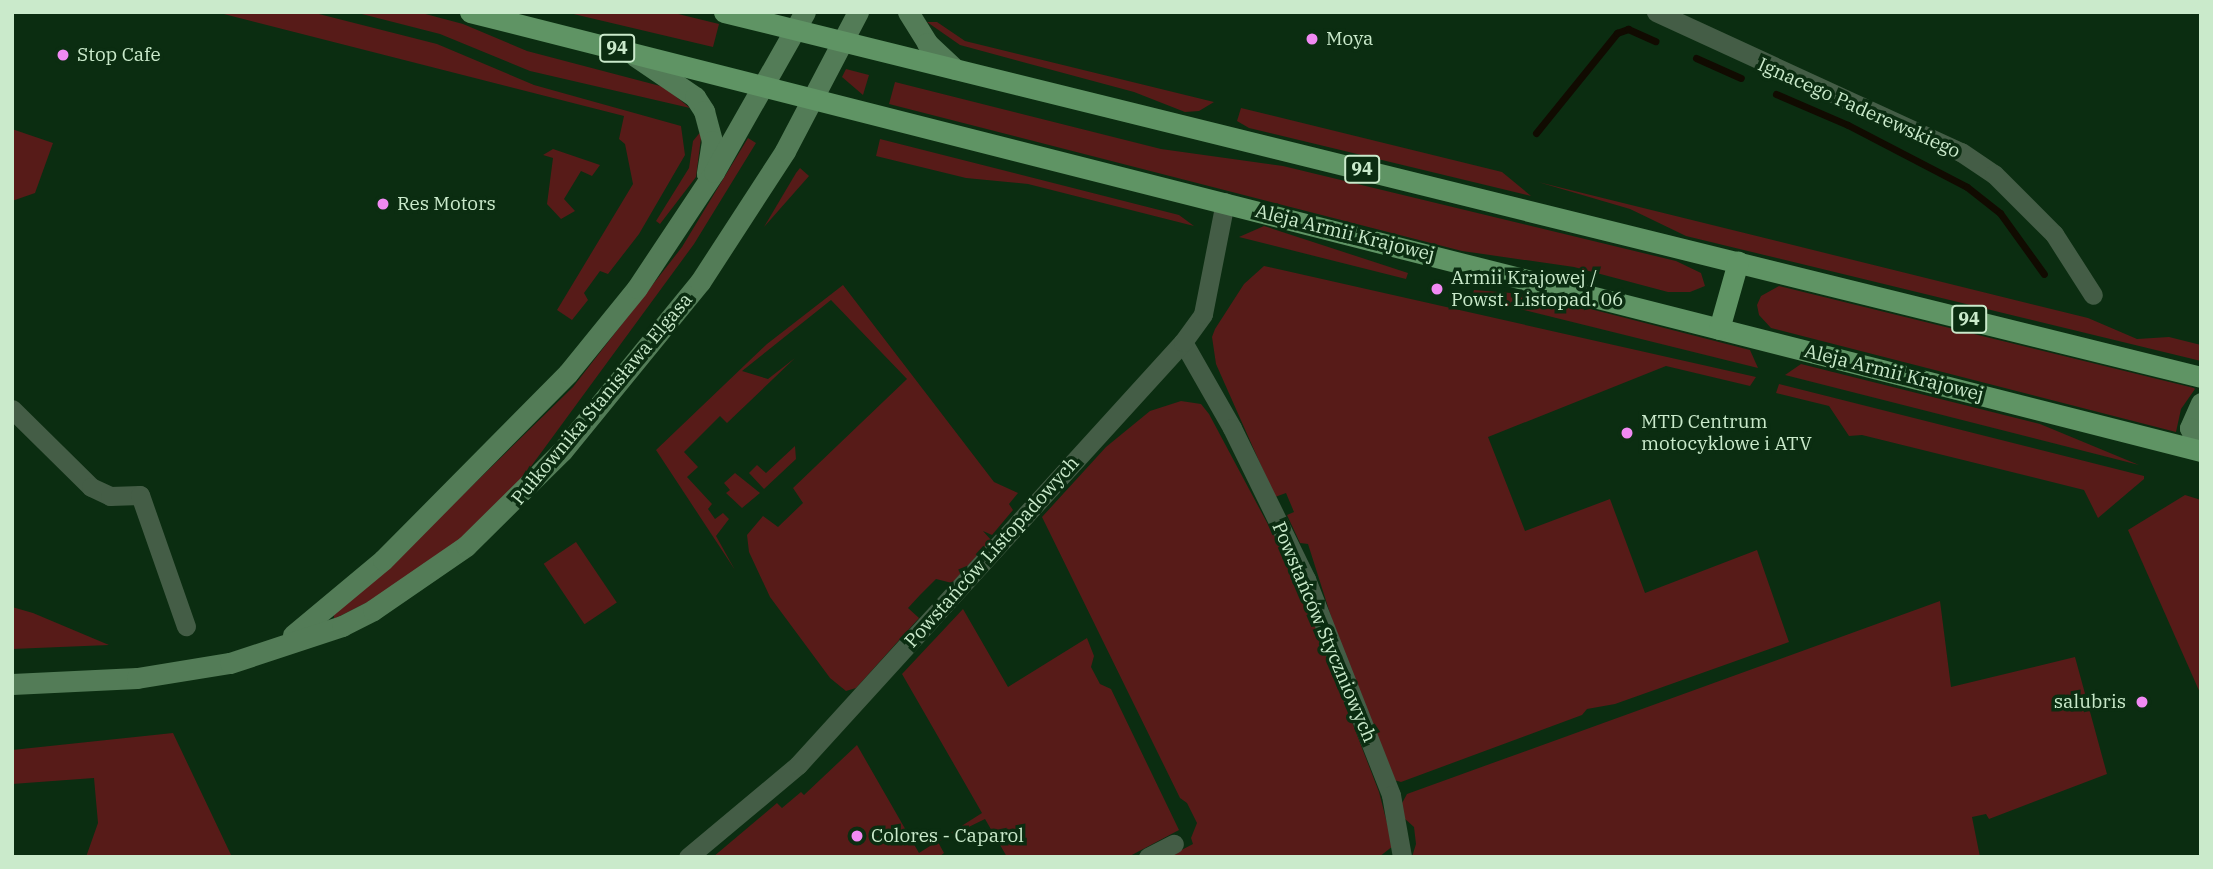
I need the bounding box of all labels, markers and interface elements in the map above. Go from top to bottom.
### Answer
place label: Moya [1326,28,1373,50]
marker: Moya [1304,31,1320,47]
road number: 94 [598,33,636,62]
place label: Stop Cafe [77,44,161,66]
marker: Stop Cafe [55,47,71,63]
street label: Ignacego Paderewskiego [1754,53,1964,163]
road number: 94 [1343,154,1381,184]
place label: Res Motors [397,193,496,215]
marker: Res Motors [375,196,391,212]
street label: Aleja Armii Krajowej [1253,200,1437,266]
place label: Armii Krajowej / Powst. Listopad. 06 [1451,267,1623,311]
marker: Armii Krajowej / Powst. Listopad. 06 [1429,281,1445,297]
street label: Pułkownika Stanisława Elgasa [507,289,697,509]
road number: 94 [1950,304,1988,334]
street label: Aleja Armii Krajowej [1802,340,1986,406]
place label: MTD Centrum motocyklowe i ATV [1641,411,1812,455]
marker: MTD Centrum motocyklowe i ATV [1619,425,1635,441]
street label: Powstańców Listopadowych [900,452,1084,652]
street label: Powstańców Styczniowych [1267,518,1381,746]
place label: salubris [2054,691,2126,713]
marker: salubris [2132,692,2152,712]
place label: Colores - Caparol [871,825,1024,847]
marker: Colores - Caparol [849,828,865,844]

